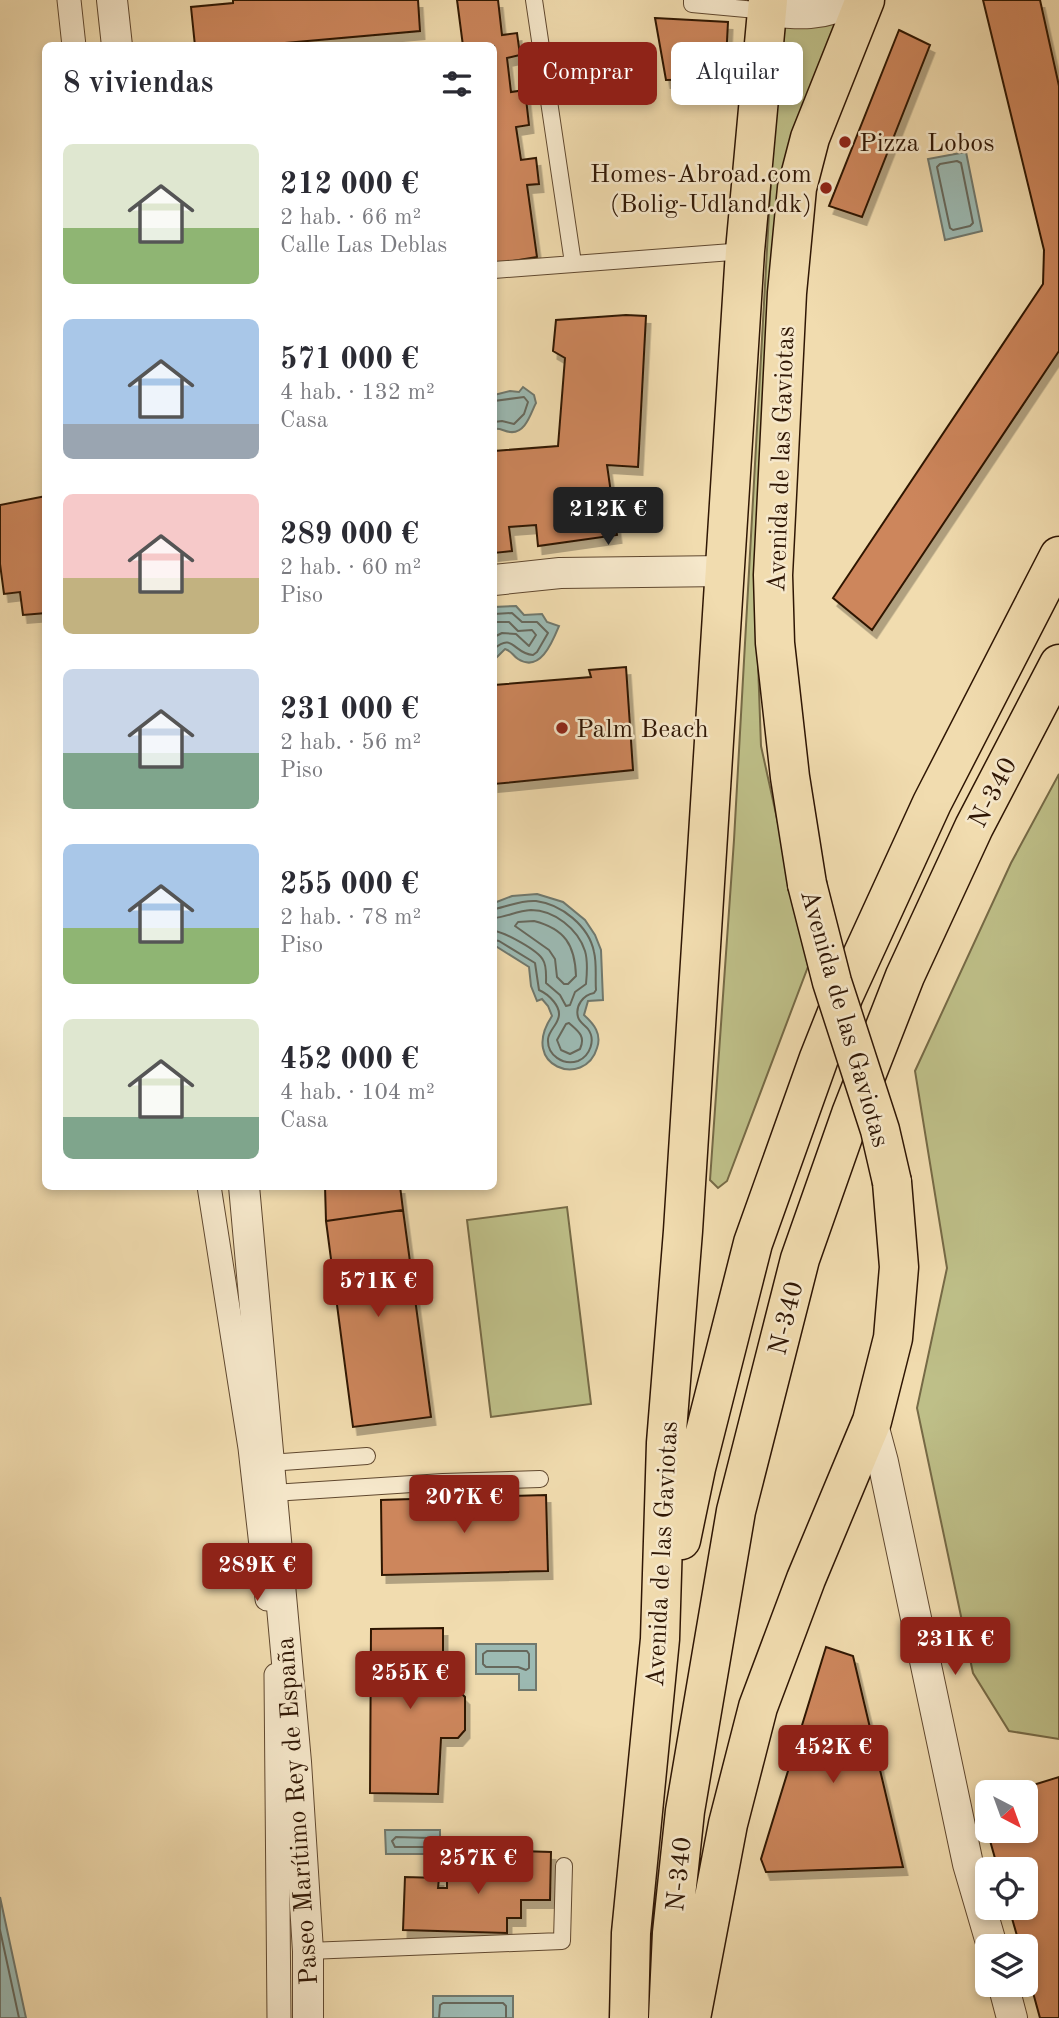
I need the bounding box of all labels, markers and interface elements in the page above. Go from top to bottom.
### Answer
chip: Comprar [518,42,657,105]
chip: Alquilar [671,42,803,105]
icon: filters [438,65,476,103]
text: 8 viviendas [63,69,213,99]
place label: Pizza Lobos [859,131,995,157]
marker: Pizza Lobos [837,134,853,150]
place label: Homes-Abroad.com (Bolig-Udland.dk) [590,162,812,218]
text: 212 000 € [280,170,419,200]
icon: home [119,172,203,256]
marker: Homes-Abroad.com (Bolig-Udland.dk) [818,180,834,196]
text: 2 hab. · 66 m² [280,206,421,229]
text: Calle Las Deblas [280,234,447,257]
street label: Avenida de las Gaviotas [764,326,800,593]
text: 571 000 € [280,345,419,375]
icon: home [119,347,203,431]
text: 4 hab. · 132 m² [280,381,435,404]
text: Casa [280,409,328,432]
pin: 212K € [551,488,665,547]
text: 212K € [569,498,647,521]
text: 289 000 € [280,520,419,550]
icon: home [119,522,203,606]
text: 2 hab. · 60 m² [280,556,421,579]
text: Piso [280,584,323,607]
text: 231 000 € [280,695,419,725]
icon: home [119,697,203,781]
place label: Palm Beach [576,717,709,743]
marker: Palm Beach [554,720,570,736]
text: 2 hab. · 56 m² [280,731,421,754]
street label: N-340 [965,754,1022,832]
text: Piso [280,759,323,782]
text: 255 000 € [280,870,419,900]
icon: home [119,872,203,956]
street label: Avenida de las Gaviotas [795,887,893,1150]
text: 2 hab. · 78 m² [280,906,421,929]
text: Piso [280,934,323,957]
text: 452 000 € [280,1045,419,1075]
icon: home [119,1047,203,1131]
text: 4 hab. · 104 m² [280,1081,435,1104]
text: Casa [280,1109,328,1132]
pin: 571K € [321,1260,435,1319]
text: 571K € [339,1270,417,1293]
street label: N-340 [765,1279,809,1358]
street label: Avenida de las Gaviotas [643,1420,683,1688]
pin: 207K € [407,1476,521,1535]
text: 207K € [425,1486,503,1509]
pin: 289K € [200,1544,314,1603]
text: 289K € [218,1554,296,1577]
pin: 231K € [898,1618,1012,1677]
text: 231K € [916,1628,994,1651]
street label: Paseo Marítimo Rey de España [273,1636,323,1986]
pin: 255K € [353,1652,467,1711]
text: 255K € [371,1662,449,1685]
pin: 452K € [776,1726,890,1785]
text: 452K € [794,1736,872,1759]
north arrow [975,1780,1038,1843]
map controls [975,1780,1038,1997]
pin: 257K € [421,1836,535,1896]
street label: N-340 [663,1836,697,1913]
text: 257K € [439,1847,517,1870]
button: locate [975,1857,1038,1920]
button: layers [975,1934,1038,1997]

